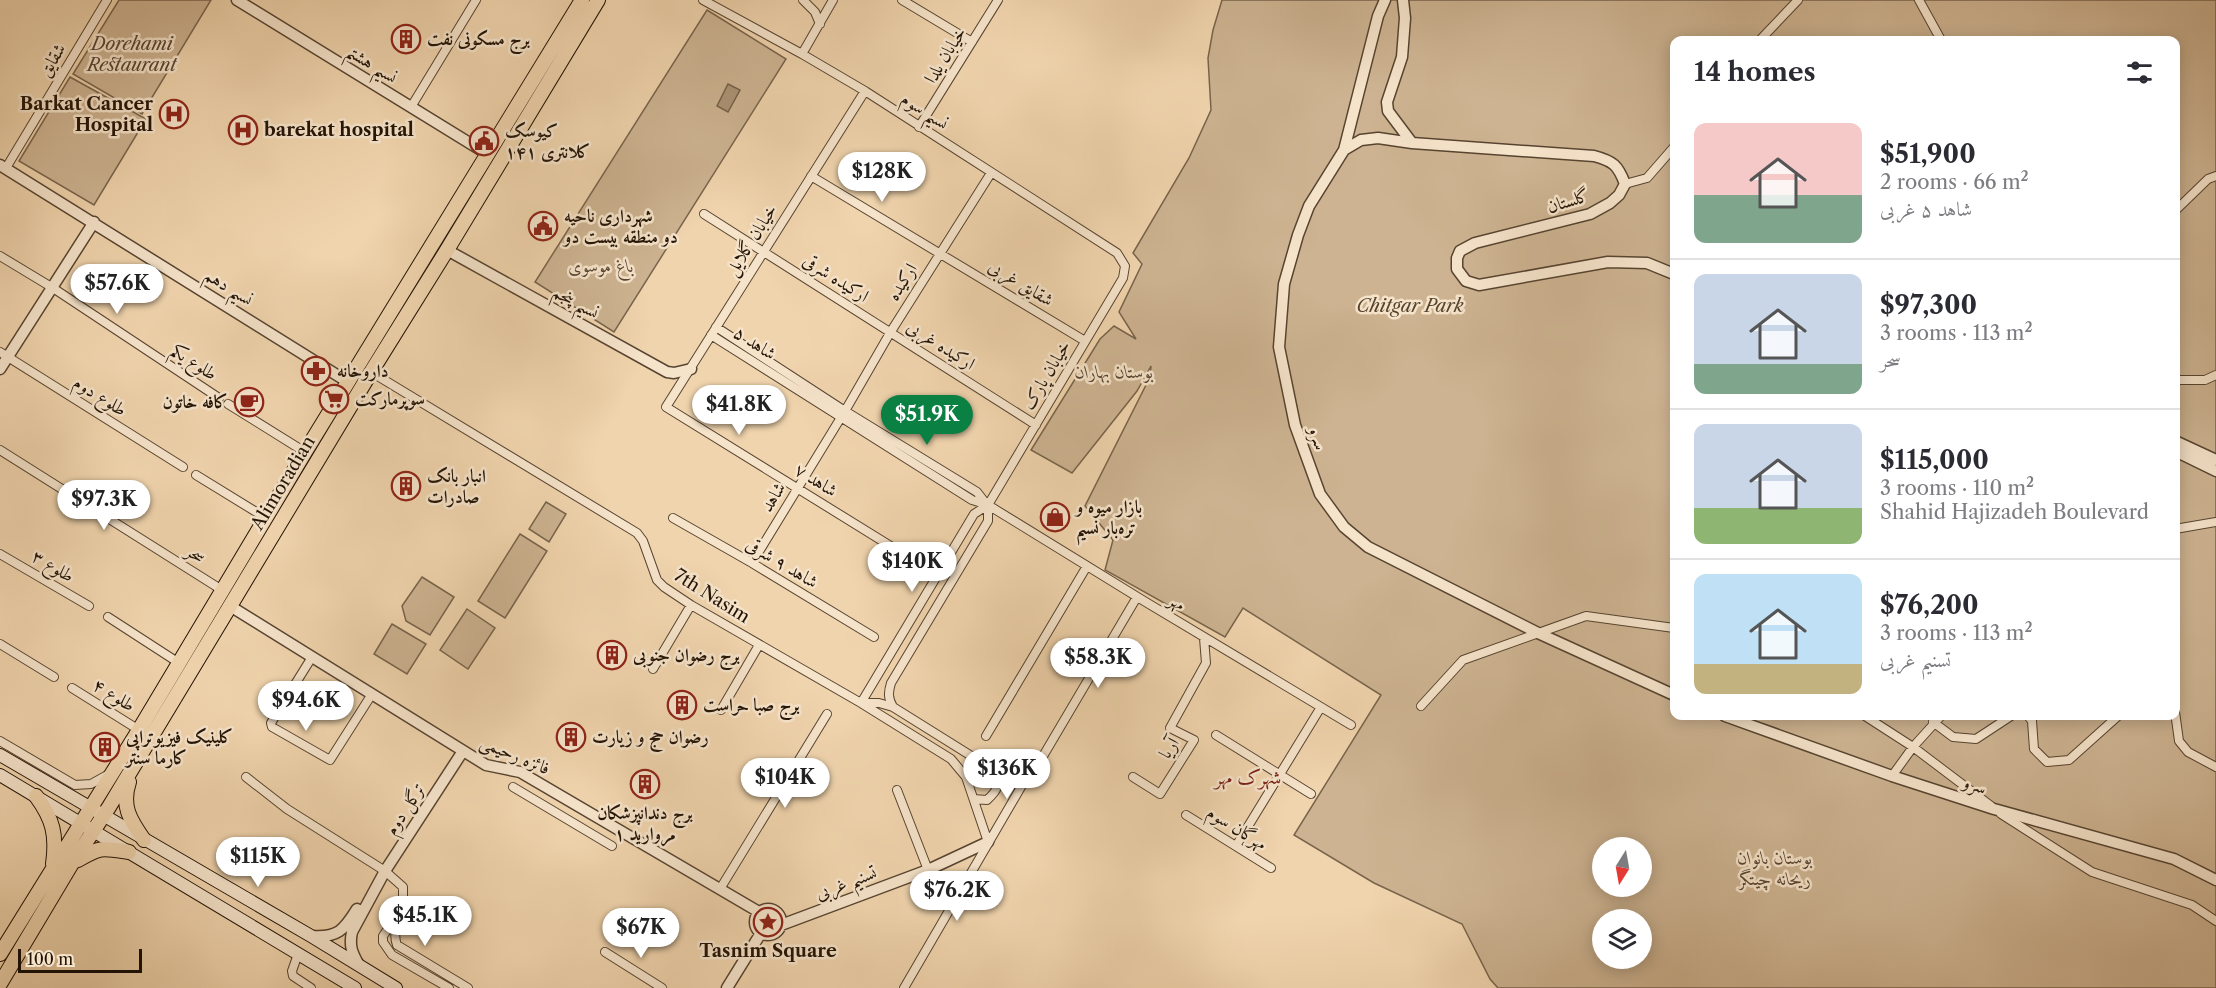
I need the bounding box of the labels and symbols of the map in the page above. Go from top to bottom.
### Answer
building icon: برج مسکونی نفت [390,23,422,55]
street label: خیابان یلدا [919,23,971,87]
place label: برج مسکونی نفت [427,28,531,55]
park label: Dorehami Restaurant [85,33,178,76]
street label: شقایق [33,39,71,81]
street label: نسیم هشتم [339,40,402,94]
street label: نسیم سوم [893,88,953,140]
place label: Barkat Cancer Hospital [20,93,153,136]
hospital icon: Barkat Cancer Hospital [158,98,190,130]
hospital icon: barekat hospital [227,114,259,146]
place label: barekat hospital [263,119,414,141]
place label: کیوسک کلانتری ۱۴۱ [505,120,591,163]
public building icon: کیوسک کلانتری ۱۴۱ [468,125,500,157]
pin: $128K [840,152,924,203]
street label: گلستان [1544,184,1592,218]
street label: خیابان گلایل [720,200,783,281]
place label: شهرداری ناحیه دو منطقه بیست دو [562,205,678,248]
public building icon: شهرداری ناحیه دو منطقه بیست دو [527,210,559,242]
street label: ارکیده شرقی [798,249,873,308]
park label: باغ موسوی [568,255,634,281]
street label: شقایق غربی [983,255,1058,313]
street label: ارکیده [882,259,922,305]
pin: $57.6K [68,264,166,315]
street label: نسیم دهم [197,264,257,316]
street label: نسیم پنجم [546,280,603,330]
park label: Chitgar Park [1356,295,1464,317]
street label: ارکیده غربی [902,315,979,376]
street label: شاهد ۵ [730,321,780,365]
street label: خیابان پارک [1017,336,1077,415]
street label: طلوع یکم [163,339,221,390]
pharmacy icon: داروخانه [300,355,332,387]
place label: داروخانه [337,360,389,382]
park label: بوستان بهاران [1075,361,1154,384]
street label: طلوع دوم [67,371,131,425]
supermarket icon: سوپرمارکت [318,383,350,415]
pin: $41.8K [690,385,788,436]
cafe icon: کافه خاتون [233,386,265,418]
place label: سوپرمارکت [355,388,425,411]
place label: کافه خاتون [162,391,228,413]
pin: $51.9K [878,395,976,446]
street label: سرو [1302,421,1332,453]
street label: Alimoradian [246,432,320,535]
street label: شاهد ۷ [791,458,841,502]
place label: انبار بانک صادرات [427,465,486,508]
building icon: انبار بانک صادرات [390,470,422,502]
street label: شاهد [755,478,791,516]
pin: $97.3K [55,480,153,531]
place label: بازار میوه و تره‌بار نسیم [1074,496,1142,546]
shop icon: بازار میوه و تره‌بار نسیم [1039,501,1071,533]
street label: شاهد ۹ شرقی [741,533,822,594]
street label: سحر [180,539,210,569]
pin: $140K [870,542,954,593]
street label: طلوع ۳ [26,545,78,591]
street label: 7th Nasim [670,564,754,628]
street label: مهر [1162,588,1190,616]
pin: $58.3K [1049,638,1147,689]
building icon: برج رضوان جنوبی [596,639,628,671]
place label: برج رضوان جنوبی [632,644,741,671]
street label: طلوع ۴ [87,674,139,720]
pin: $94.6K [257,681,355,732]
building icon: برج صبا حراست [666,689,698,721]
place label: برج صبا حراست [703,694,800,721]
building icon: رضوان حج و زیارت [555,721,587,753]
place label: کلینیک فیزیوتراپی کارما سنتر [124,726,233,769]
place label: رضوان حج و زیارت [592,726,709,752]
street label: فائزه رحیمی [476,730,553,780]
building icon: کلینیک فیزیوتراپی کارما سنتر [89,731,121,763]
street label: آریا [1154,732,1185,763]
pin: $136K [965,749,1049,800]
pin: $104K [743,758,827,809]
district label: شهرک مهر [1213,765,1281,790]
building icon: برج دندانپزشکان مروارید ۱ [629,768,661,800]
street label: سرو [1958,770,1990,800]
street label: ترگل دوم [380,779,434,842]
street label: مهرگان سوم [1200,801,1271,859]
place label: برج دندانپزشکان مروارید ۱ [597,802,693,847]
pin: $115K [216,837,300,888]
north arrow [1592,837,1652,897]
park label: بوستان بانوان ریحانه چیتگر [1737,847,1813,891]
street label: تسنیم غربی [812,861,882,911]
pin: $76.2K [908,871,1006,922]
pin: $45.1K [376,896,474,947]
place icon: Tasnim Square [752,906,784,938]
pin: $67K [605,908,677,959]
place label: Tasnim Square [699,940,837,962]
scale bar [18,946,142,974]

